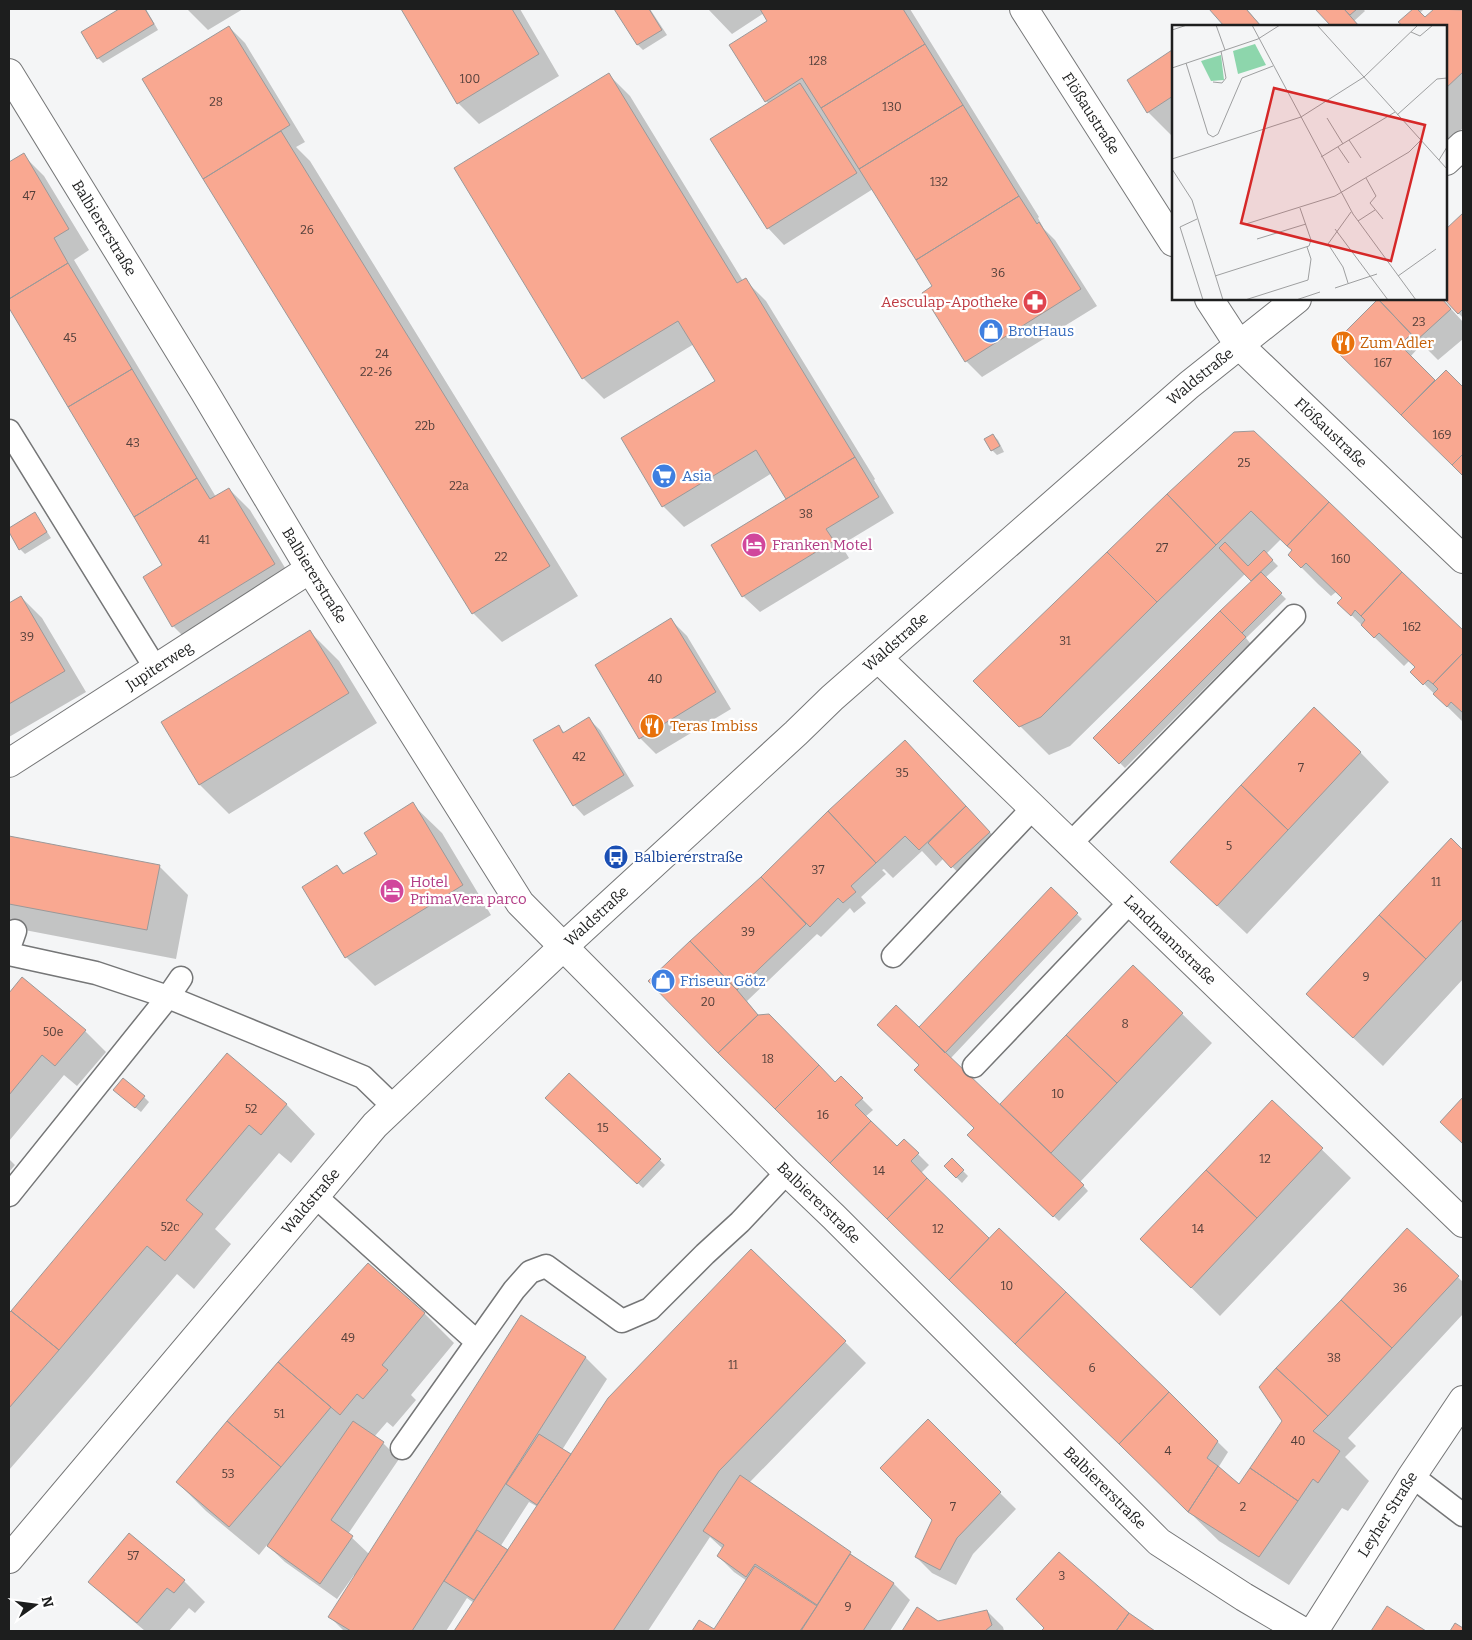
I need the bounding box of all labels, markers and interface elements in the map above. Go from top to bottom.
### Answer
inset map [1172,25,1447,300]
house number: 128 [809,54,827,68]
street label: Flößaustraße [1058,69,1124,158]
house number: 100 [460,72,480,86]
house number: 28 [209,95,223,109]
house number: 130 [882,100,902,114]
house number: 132 [930,175,948,189]
street label: Balbiererstraße [68,177,140,279]
house number: 47 [23,189,35,203]
house number: 26 [300,223,314,237]
house number: 36 [991,266,1005,280]
pharmacy icon: Aesculap-Apotheke [1022,289,1048,315]
place label: Aesculap-Apotheke [881,293,1018,311]
house number: 23 [1412,315,1426,329]
shop icon: BrotHaus [978,318,1004,344]
place label: BrotHaus [1008,322,1074,340]
restaurant icon: Zum Adler [1330,330,1356,356]
house number: 45 [63,331,77,345]
place label: Zum Adler [1360,334,1434,352]
street label: Waldstraße [1163,344,1237,409]
house number: 24 [375,347,389,361]
house number: 167 [1374,356,1392,370]
house number: 22-26 [360,365,392,379]
street label: Flößaustraße [1291,394,1371,472]
house number: 22b [415,419,435,433]
house number: 169 [1433,428,1451,442]
house number: 43 [126,436,140,450]
house number: 25 [1238,456,1250,470]
supermarket icon: Asia [651,463,677,489]
place label: Asia [682,467,712,485]
house number: 22a [449,479,469,493]
house number: 38 [799,507,813,521]
street label: Balbiererstraße [278,524,351,627]
hotel icon: Franken Motel [741,532,767,558]
house number: 41 [198,533,210,547]
place label: Franken Motel [772,536,872,554]
house number: 27 [1156,541,1168,555]
house number: 22 [494,550,508,564]
house number: 160 [1331,552,1351,566]
street label: Waldstraße [860,609,932,675]
house number: 162 [1403,620,1421,634]
house number: 39 [20,630,34,644]
house number: 31 [1059,634,1071,648]
street label: Jupiterweg [122,638,196,695]
house number: 40 [648,672,662,686]
restaurant icon: Teras Imbiss [639,713,665,739]
place label: Teras Imbiss [670,717,758,735]
house number: 42 [572,750,586,764]
house number: 7 [1298,761,1304,775]
house number: 35 [895,766,909,780]
house number: 5 [1226,839,1232,853]
bus stop icon: Balbiererstraße [603,844,629,870]
place label: Balbiererstraße [634,848,743,866]
house number: 37 [812,863,824,877]
place label: Hotel PrimaVera parco [410,873,527,908]
house number: 11 [1431,875,1441,889]
hotel icon: Hotel PrimaVera parco [379,878,405,904]
street label: Waldstraße [561,882,632,950]
street label: Landmannstraße [1120,892,1220,989]
house number: 39 [741,925,755,939]
shop icon: Friseur Götz [650,968,676,994]
house number: 9 [1362,970,1370,984]
place label: Friseur Götz [680,972,766,990]
house number: 20 [701,995,715,1009]
house number: 8 [1121,1017,1129,1031]
house number: 50e [43,1025,63,1039]
house number: 18 [762,1052,774,1066]
house number: 10 [1052,1087,1064,1101]
house number: 52 [245,1102,257,1116]
house number: 16 [817,1108,829,1122]
house number: 15 [597,1121,609,1135]
house number: 12 [1259,1152,1271,1166]
street label: Balbiererstraße [773,1158,864,1247]
house number: 14 [873,1164,885,1178]
street label: Waldstraße [278,1165,344,1238]
house number: 52c [161,1220,179,1234]
house number: 12 [932,1222,944,1236]
house number: 14 [1192,1222,1204,1236]
house number: 10 [1001,1279,1013,1293]
house number: 36 [1393,1281,1407,1295]
house number: 49 [341,1331,355,1345]
house number: 38 [1327,1351,1341,1365]
house number: 11 [728,1358,738,1372]
house number: 6 [1088,1361,1096,1375]
house number: 51 [273,1407,285,1421]
house number: 40 [1291,1434,1305,1448]
street label: Balbiererstraße [1060,1443,1150,1533]
house number: 4 [1164,1444,1172,1458]
house number: 53 [222,1467,235,1481]
street label: Leyher Straße [1354,1468,1421,1560]
house number: 7 [950,1500,956,1514]
house number: 2 [1240,1500,1246,1514]
house number: 57 [127,1549,139,1563]
house number: 3 [1059,1569,1066,1583]
north arrow [10,1580,60,1630]
text: N [38,1595,57,1609]
house number: 9 [844,1600,852,1614]

